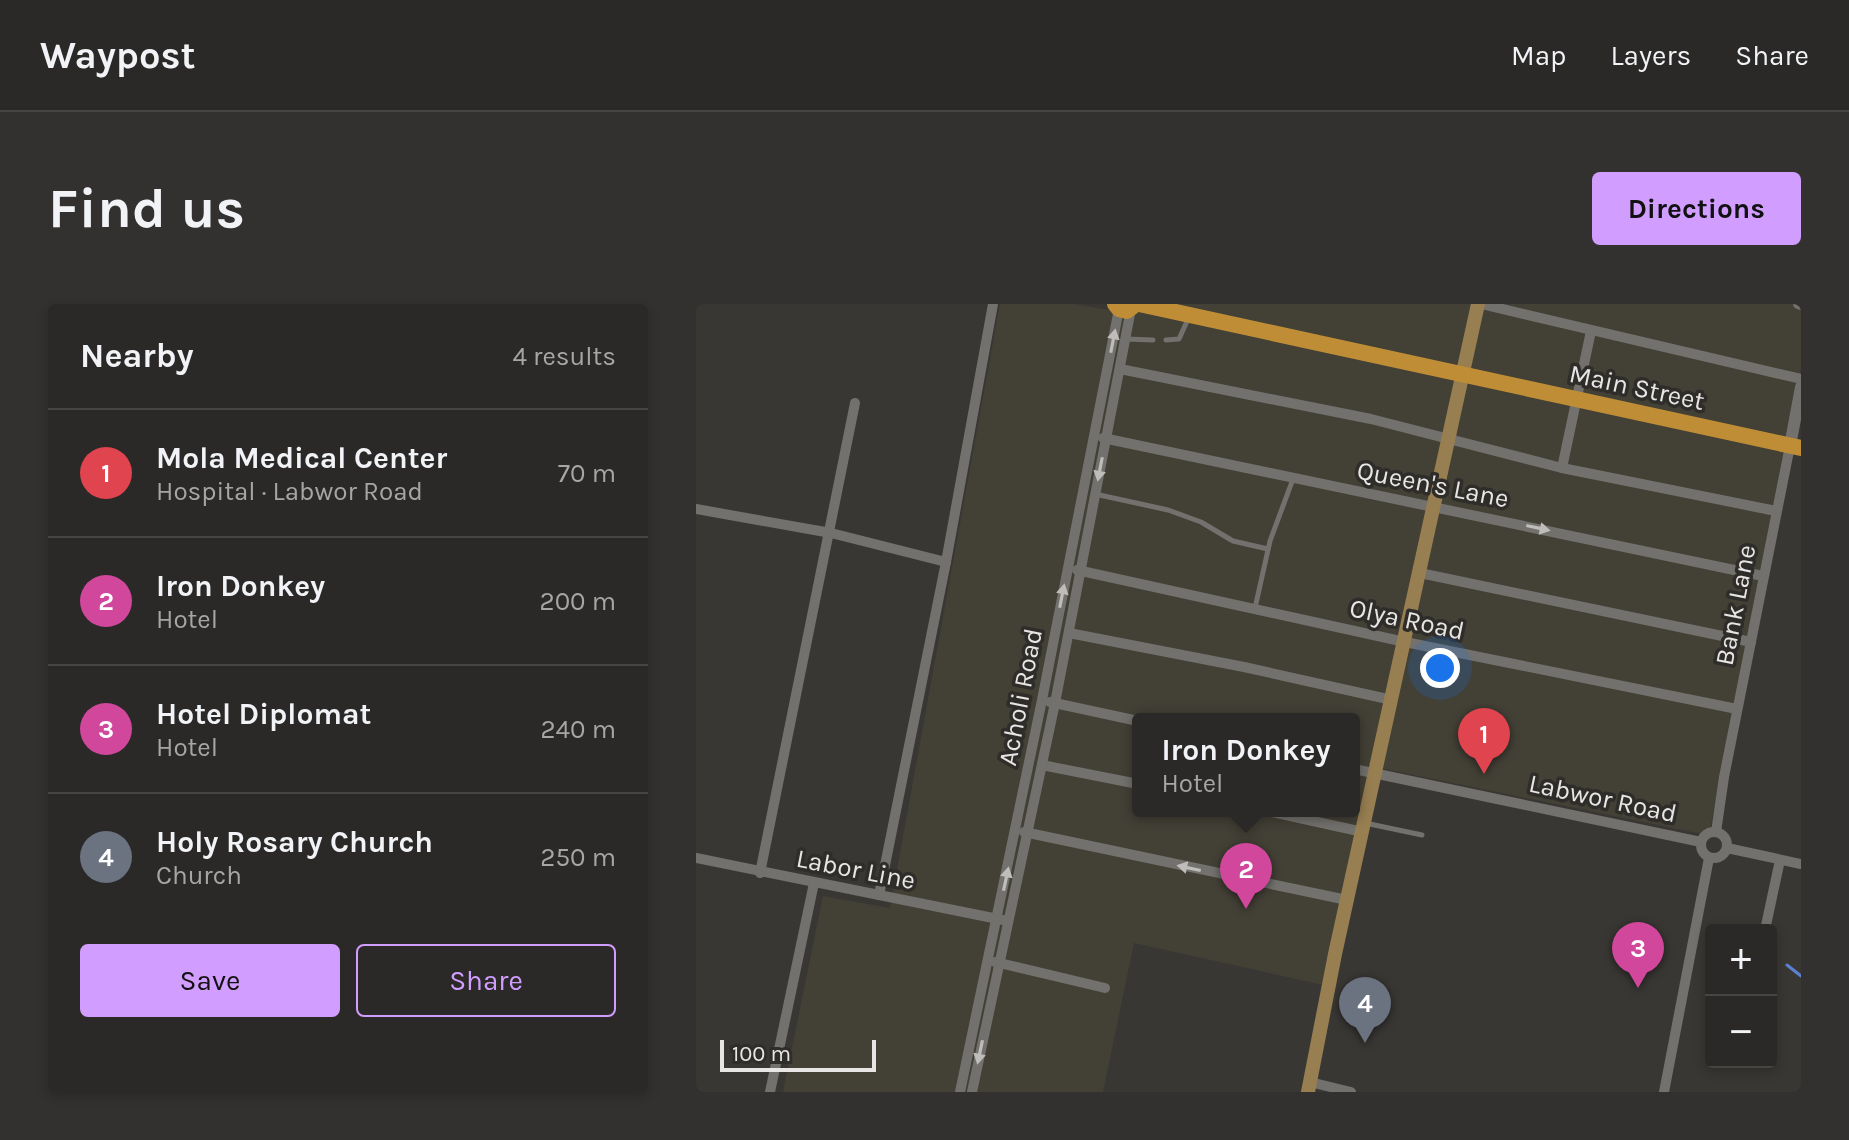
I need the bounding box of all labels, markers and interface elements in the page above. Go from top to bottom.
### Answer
text: Waypost [40,33,196,78]
text: Map [1511,39,1566,72]
text: Layers [1610,39,1691,72]
text: Share [1735,39,1809,72]
button: Directions [1592,172,1801,245]
text: Find us [48,176,245,241]
one-way arrow [1107,329,1119,354]
text: Nearby [80,336,194,376]
text: 4 results [512,341,616,372]
street label: Main Street [1567,358,1707,417]
text: Mola Medical Center [156,440,447,476]
street label: Queen's Lane [1354,455,1511,514]
one-way arrow [1094,456,1106,481]
text: 1 [101,458,111,489]
text: 70 m [558,458,616,489]
text: Hospital · Labwor Road [156,476,423,507]
one-way arrow [1525,522,1550,535]
street label: Bank Lane [1709,542,1762,668]
text: Iron Donkey [156,568,325,604]
one-way arrow [1057,584,1069,609]
text: 2 [98,586,114,617]
text: 200 m [540,586,616,617]
street label: Olya Road [1347,592,1467,647]
text: Hotel [156,604,218,635]
street label: Acholi Road [992,626,1049,768]
your location [1420,648,1460,688]
text: Hotel Diplomat [156,696,371,732]
pin: 1 [1458,708,1510,774]
popup [1132,713,1360,817]
text: 3 [98,714,114,745]
text: 240 m [540,714,616,745]
text: Hotel [156,732,218,763]
text: Iron Donkey [1161,732,1331,768]
text: Hotel [1161,768,1223,799]
street label: Labwor Road [1526,768,1680,829]
text: Holy Rosary Church [156,824,433,860]
text: 4 [98,842,114,873]
text: 250 m [540,842,616,873]
street label: Labor Line [794,843,918,896]
pin: 2 [1220,843,1272,909]
text: Church [156,860,242,891]
one-way arrow [1176,861,1201,874]
one-way arrow [1000,866,1012,891]
pin: 3 [1612,922,1664,988]
map controls [1705,924,1777,1068]
button: + [1705,924,1777,996]
button: Save [80,944,340,1017]
button: Share [356,944,616,1017]
pin: 4 [1339,977,1391,1043]
button: − [1705,996,1777,1068]
scale bar [720,1036,876,1072]
one-way arrow [973,1040,986,1065]
text: 100 m [732,1041,791,1067]

